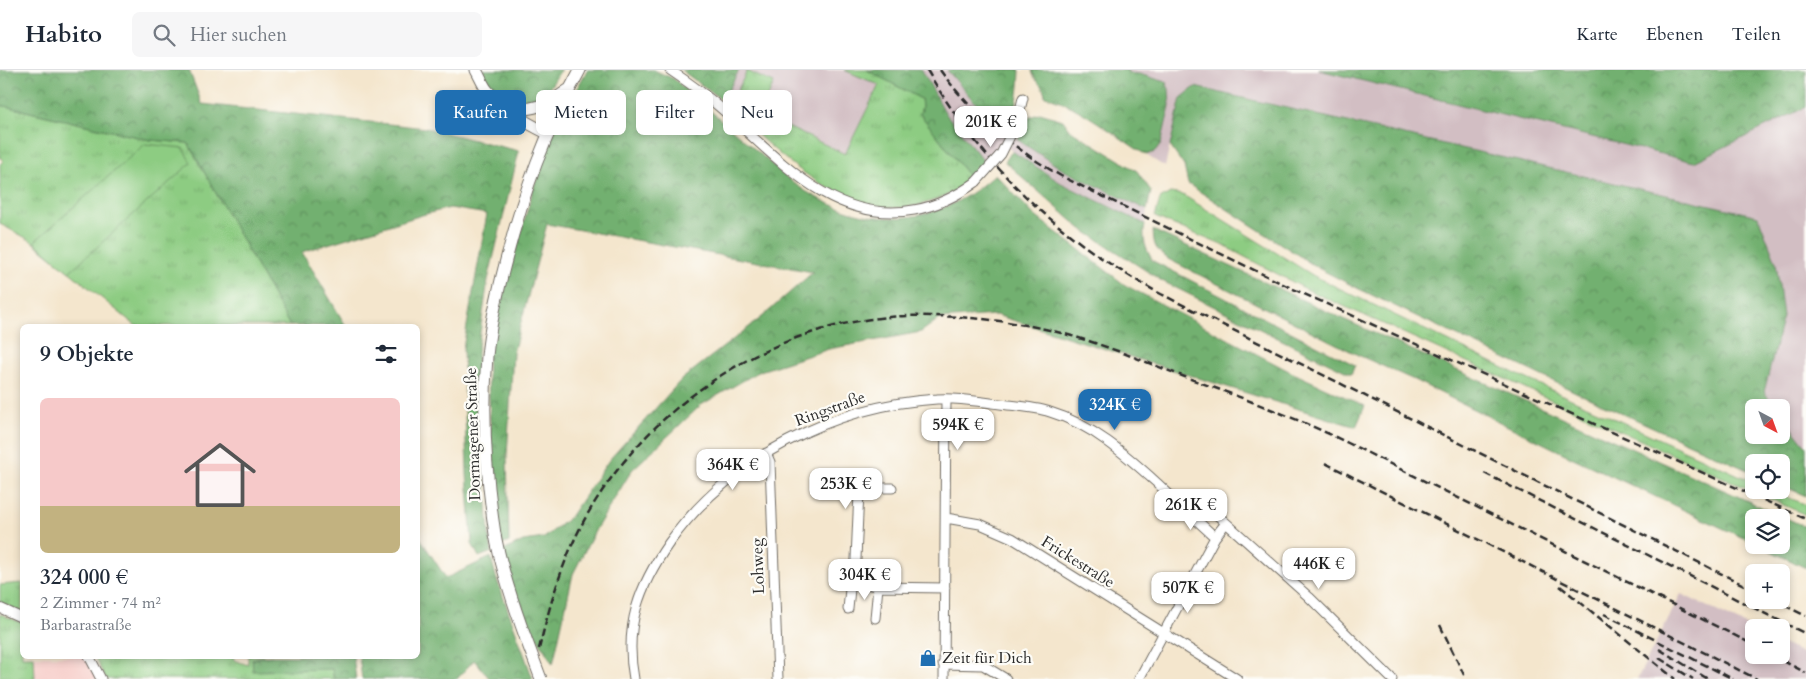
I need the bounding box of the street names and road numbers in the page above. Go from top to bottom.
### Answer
street label: Dormagener Straße [460,367,486,501]
street label: Ringstraße [792,386,868,432]
street label: Frickestraße [1037,531,1119,593]
street label: Lohweg [746,538,770,594]

